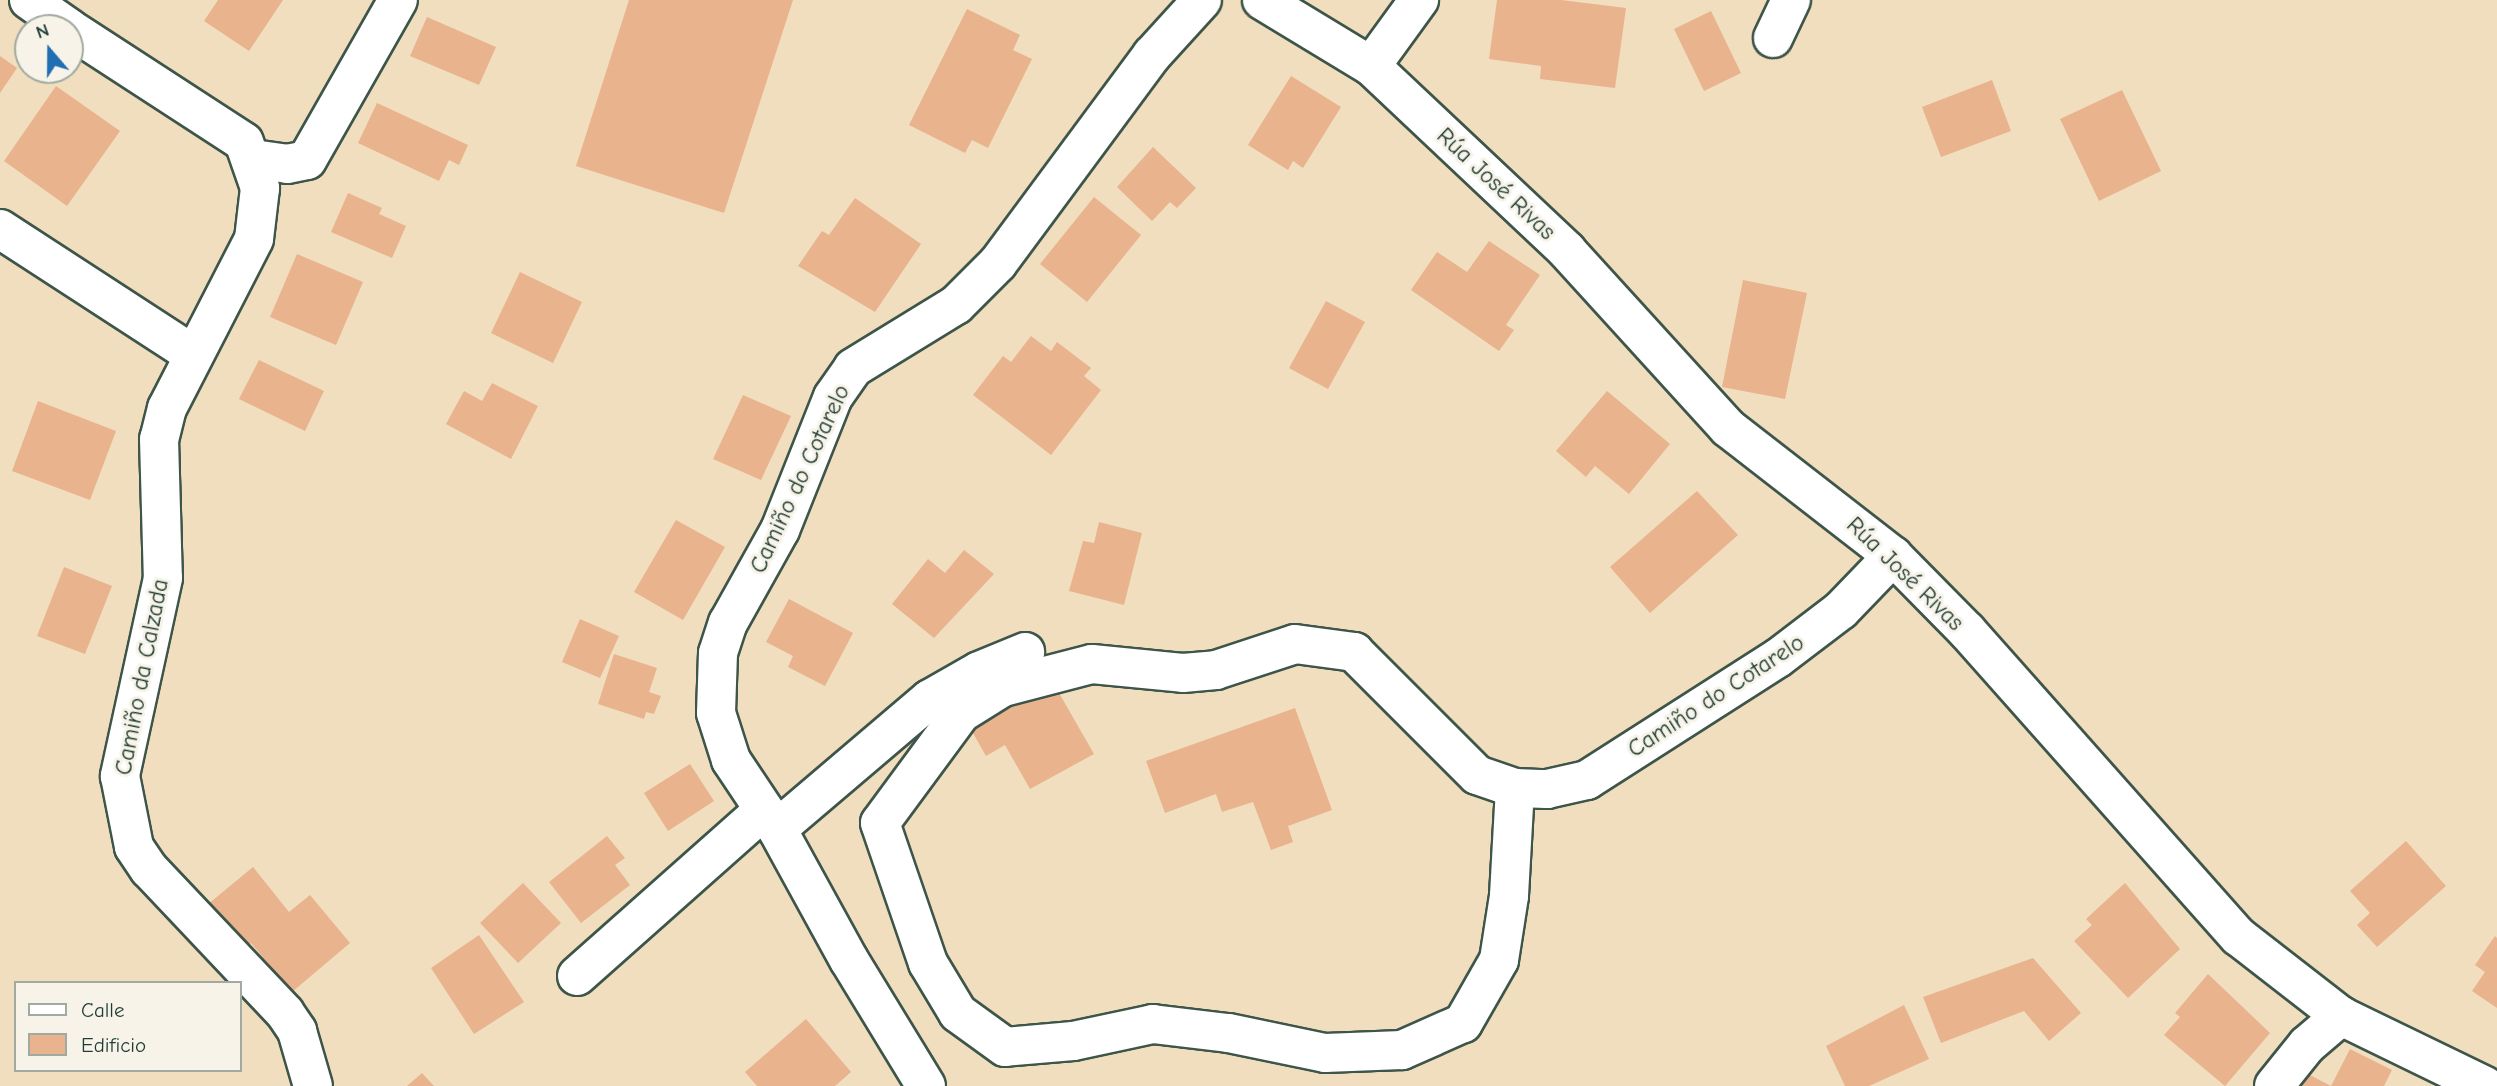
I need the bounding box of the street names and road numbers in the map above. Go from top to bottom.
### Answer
street label: Rúa José Rivas [1431,122,1561,246]
street label: Camiño do Cotarelo [744,380,856,578]
street label: Rúa José Rivas [1840,511,1970,637]
street label: Camiño da Calzada [109,576,175,778]
street label: Camiño do Cotarelo [1622,628,1810,764]

